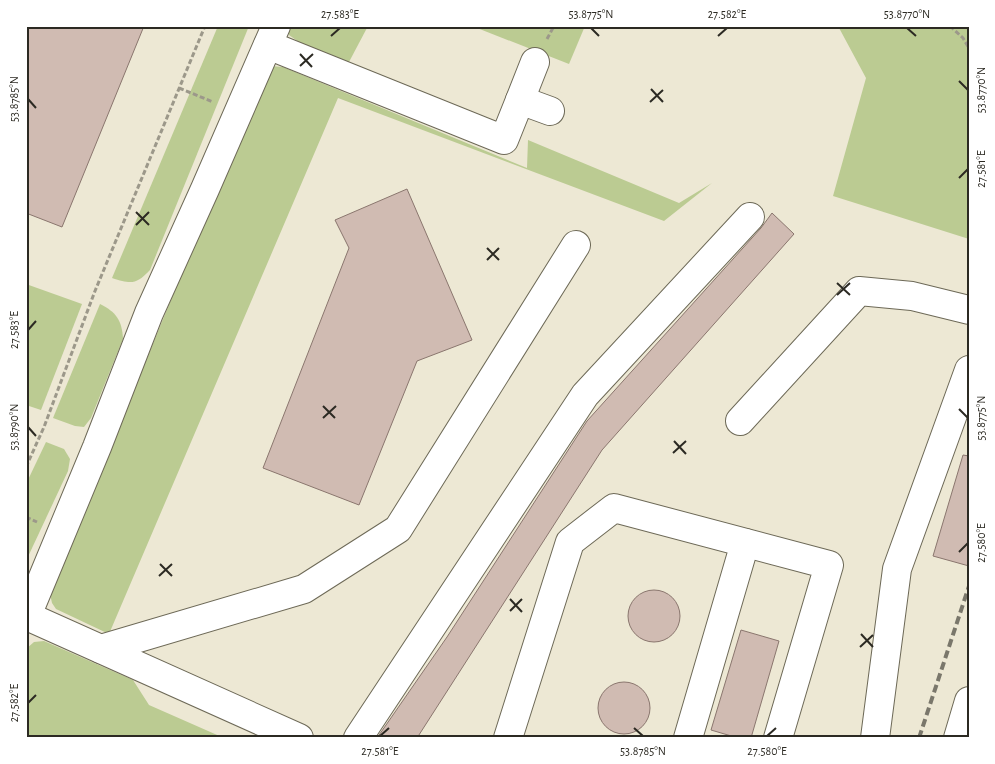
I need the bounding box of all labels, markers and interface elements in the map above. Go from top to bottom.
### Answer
text: 27.583°E [321,8,359,20]
text: 53.8775°N [568,8,614,20]
text: 27.582°E [708,8,747,20]
text: 53.8770°N [884,8,930,20]
text: 53.8770°N [975,67,987,113]
text: 53.8785°N [8,76,20,122]
text: 27.581°E [975,150,987,188]
text: 27.583°E [8,311,20,349]
text: 53.8775°N [975,395,987,441]
text: 53.8790°N [8,403,20,451]
text: 27.580°E [975,523,987,563]
text: 27.582°E [8,683,20,722]
text: 27.581°E [361,745,399,757]
text: 53.8785°N [620,745,666,757]
text: 27.580°E [747,745,787,757]

